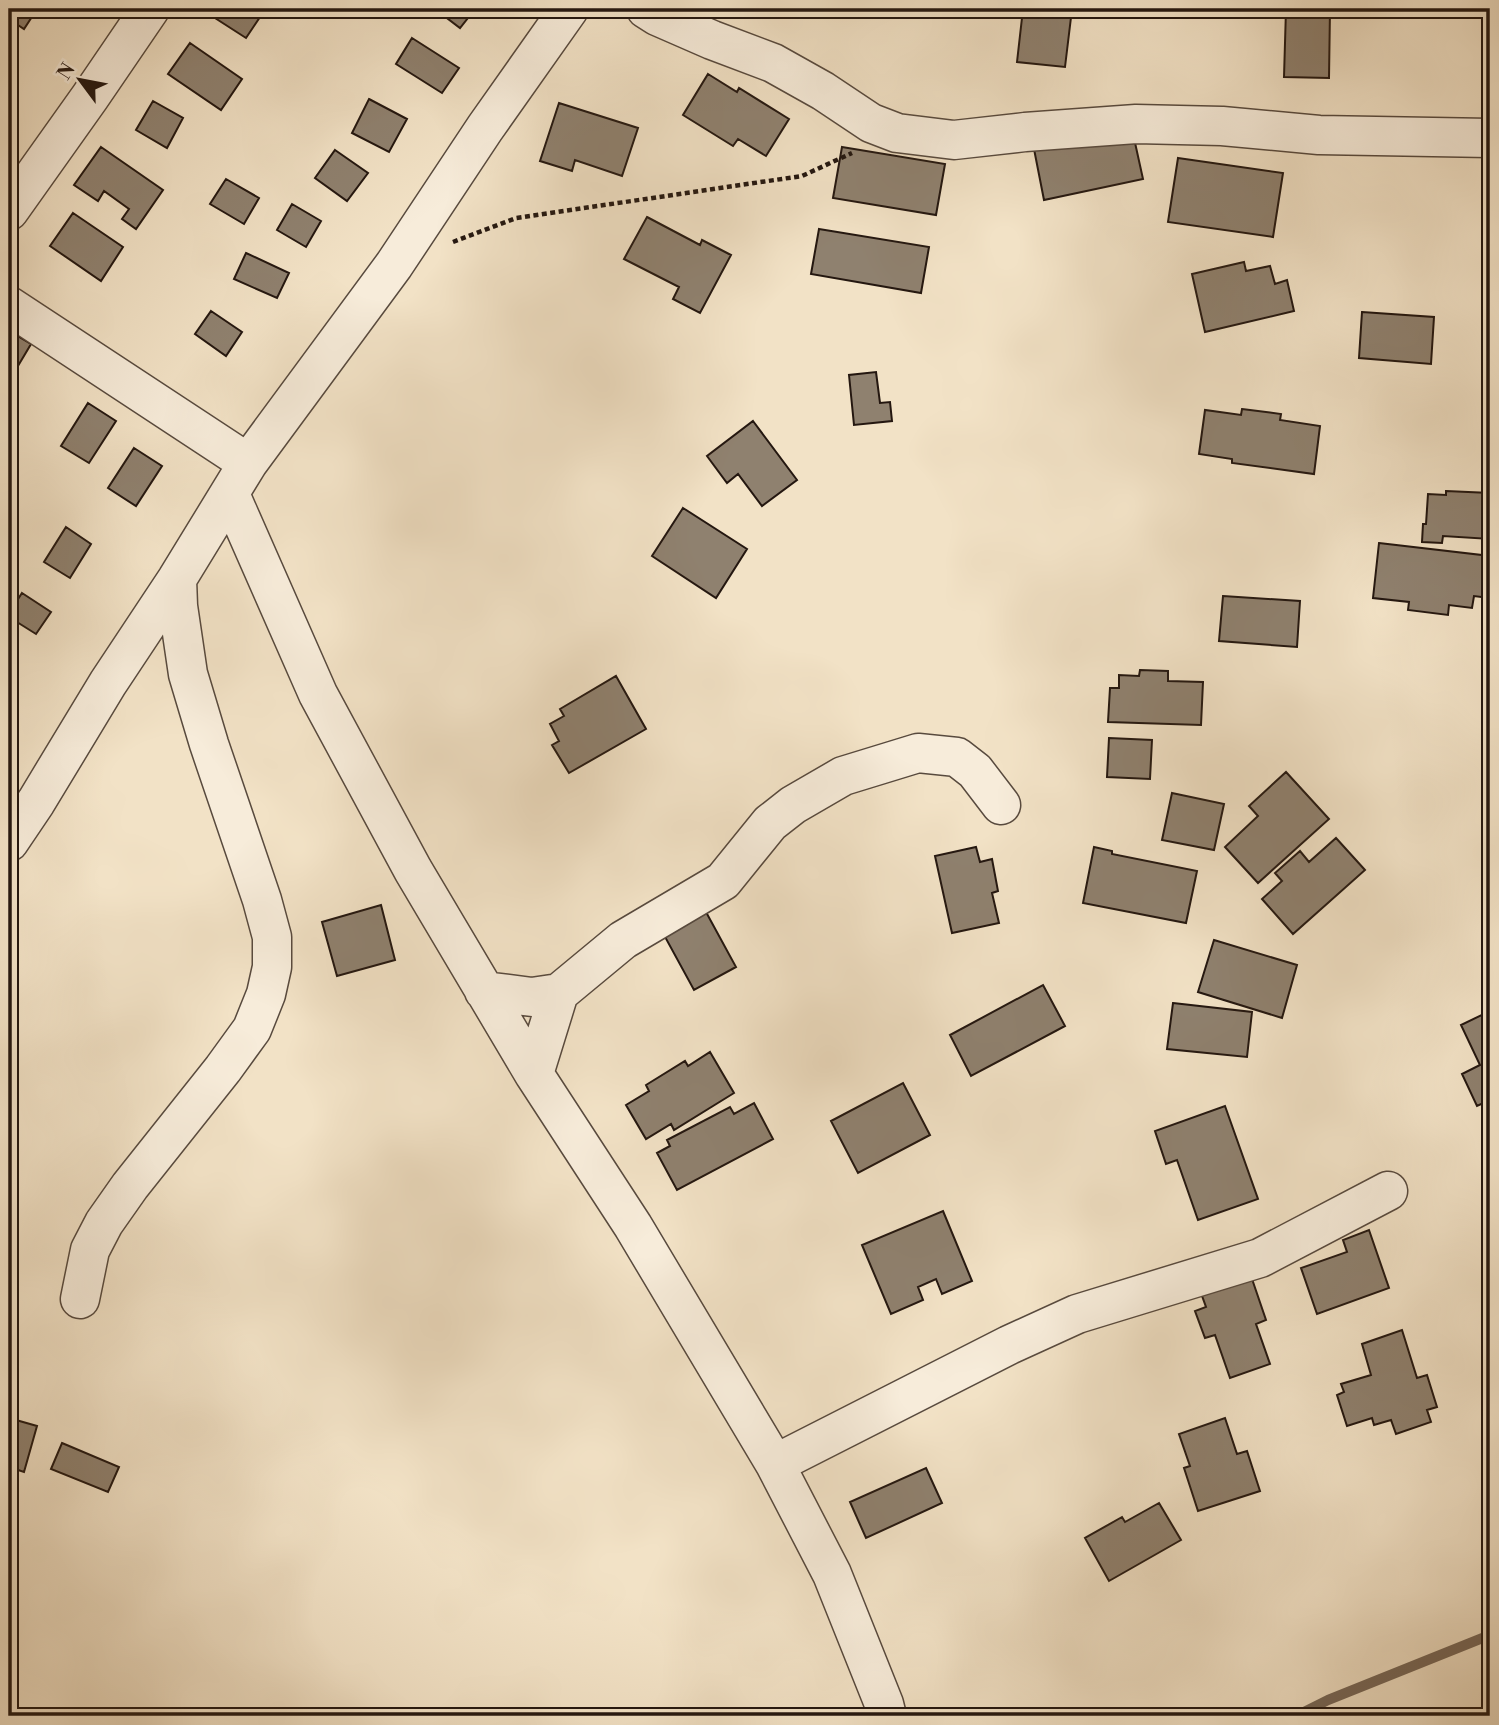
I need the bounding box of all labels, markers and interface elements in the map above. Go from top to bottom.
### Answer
north arrow [46,46,116,116]
text: N [52,59,81,84]

